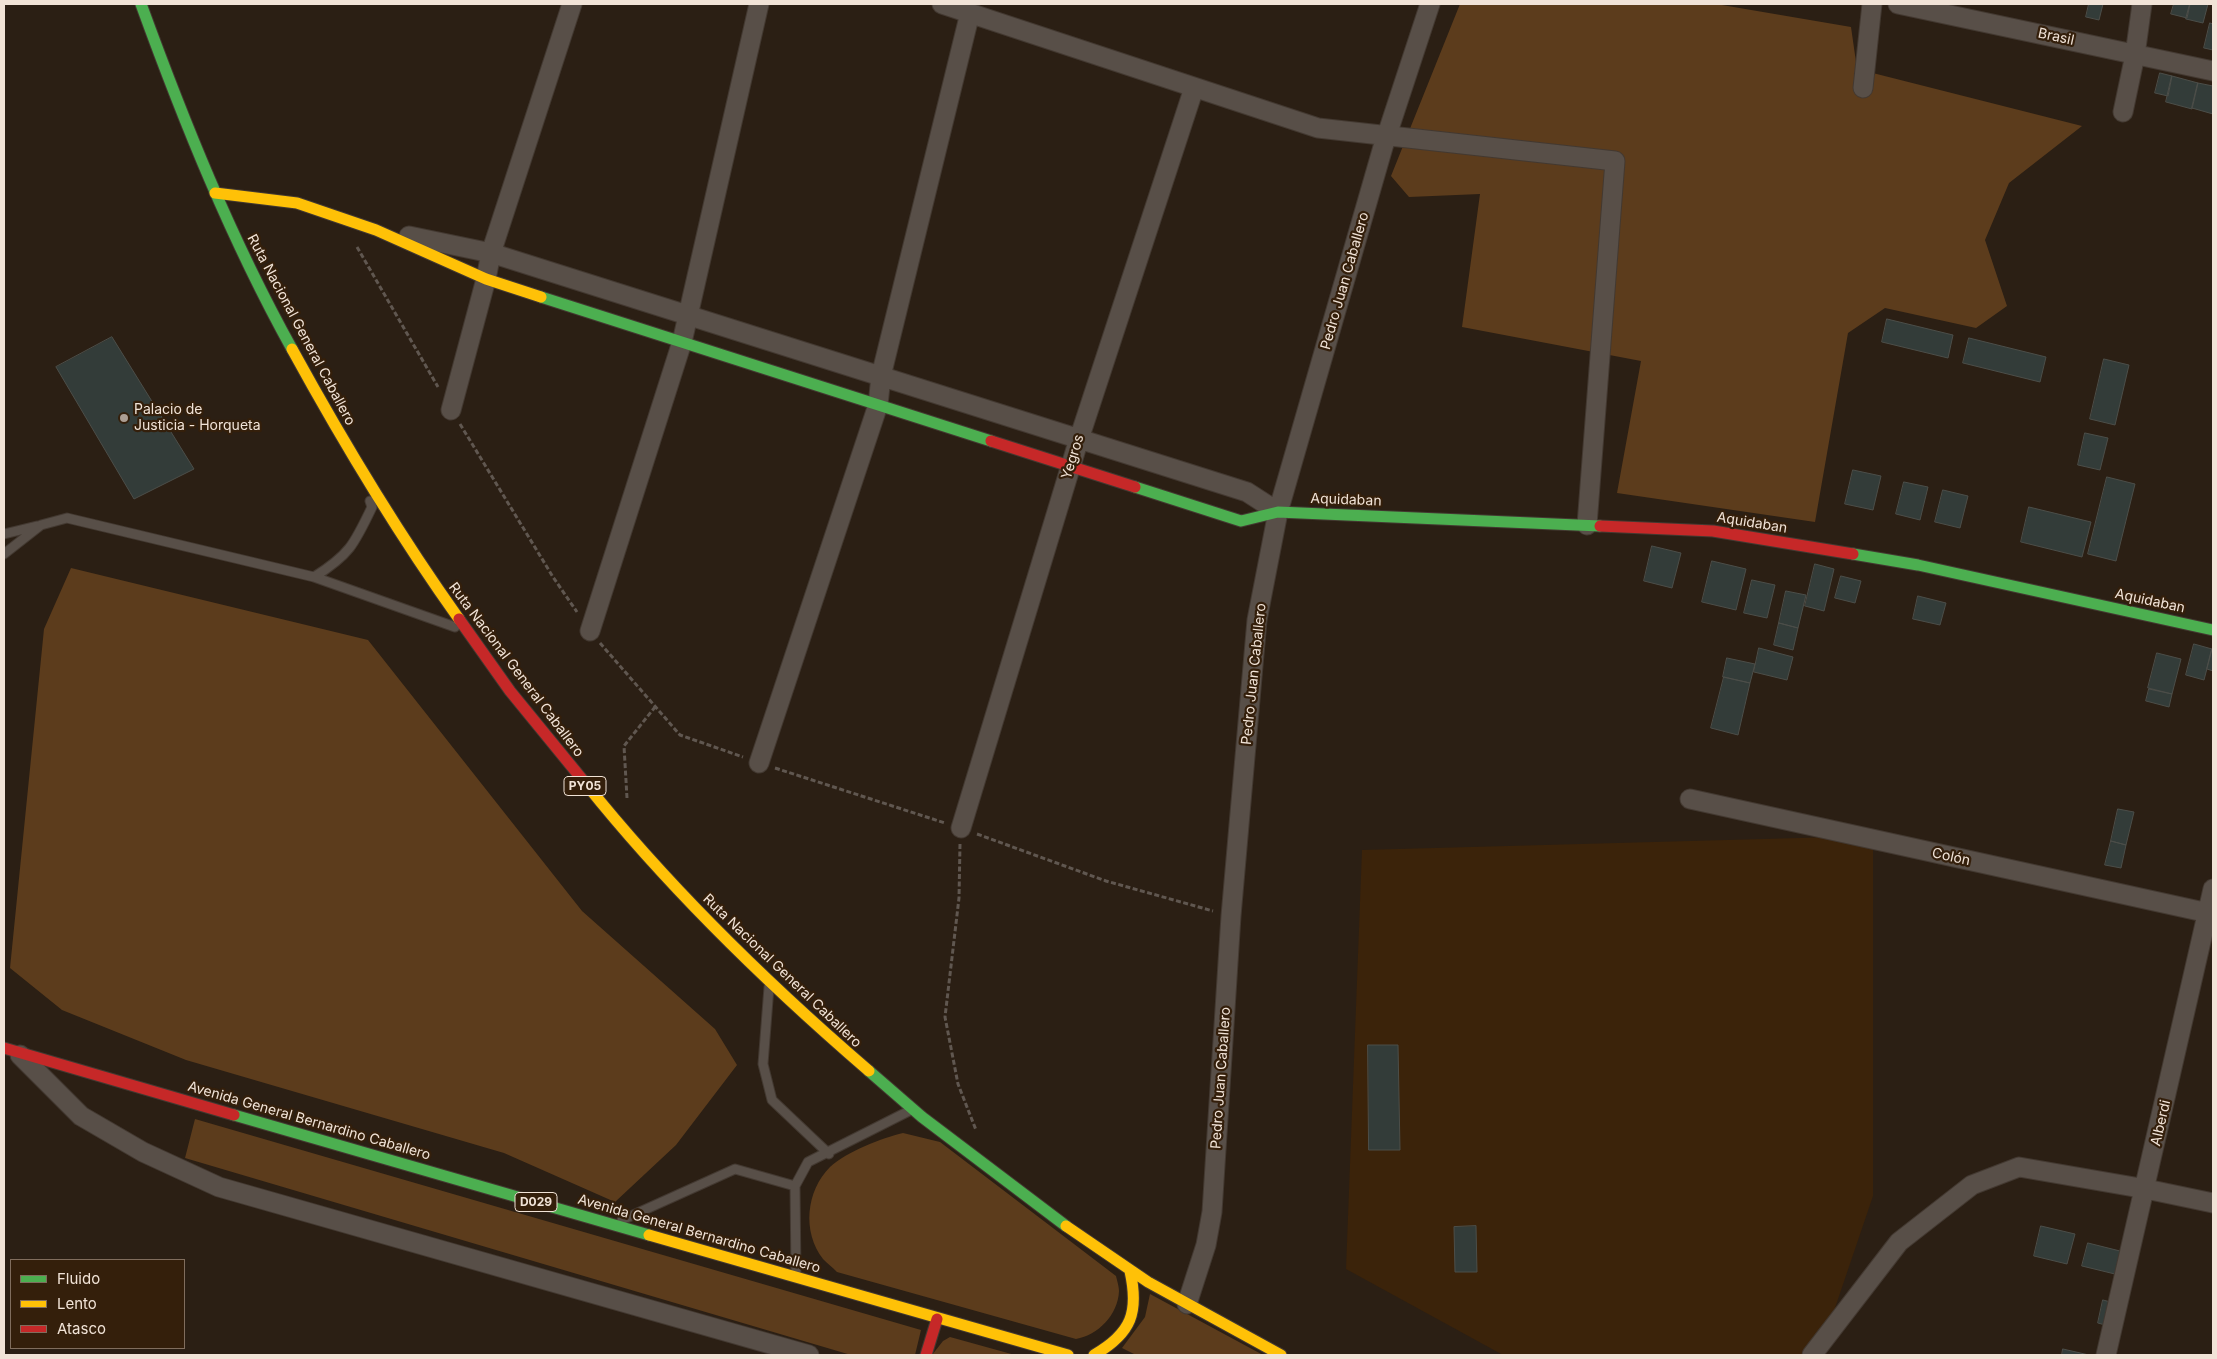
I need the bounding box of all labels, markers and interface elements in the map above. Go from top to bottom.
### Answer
street label: Brasil [2036,25,2076,49]
street label: Pedro Juan Caballero [1317,210,1373,352]
street label: Ruta Nacional General Caballero [243,232,359,428]
place label: Palacio de Justicia - Horqueta [134,402,261,434]
marker: Palacio de Justicia - Horqueta [118,412,130,424]
street label: Yegros [1058,433,1088,481]
street label: Aquidaban [1310,490,1382,510]
street label: Aquidaban [1716,509,1788,537]
street label: Ruta Nacional General Caballero [445,580,587,760]
street label: Aquidaban [2113,585,2187,617]
street label: Pedro Juan Caballero [1238,602,1270,746]
road number: PY05 [564,776,606,796]
street label: Colón [1930,845,1972,869]
street label: Ruta Nacional General Caballero [699,891,865,1051]
street label: Pedro Juan Caballero [1208,1006,1234,1150]
street label: Avenida General Bernardino Caballero [186,1078,432,1164]
street label: Alberdi [2148,1098,2174,1148]
street label: Avenida General Bernardino Caballero [576,1191,822,1277]
road number: D029 [515,1192,557,1212]
legend [10,1259,185,1349]
text: Fluido [57,1269,100,1288]
text: Lento [57,1294,97,1313]
text: Atasco [57,1319,106,1338]

